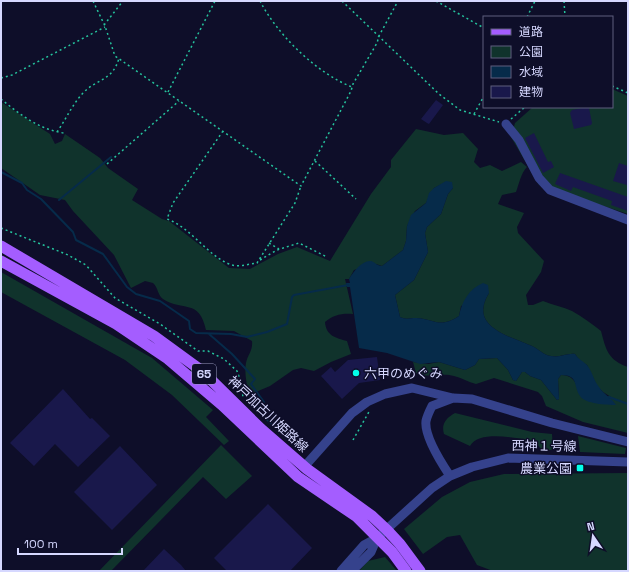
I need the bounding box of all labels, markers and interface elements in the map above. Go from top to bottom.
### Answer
legend [483,16,613,108]
text: 道路 [519,24,543,40]
text: 公園 [519,44,543,60]
text: 水域 [519,64,543,80]
text: 建物 [519,84,543,100]
road number: 65 [192,364,216,384]
place label: 六甲のめぐみ [364,365,442,382]
marker: 六甲のめぐみ [351,368,361,378]
street label: 神戸加古川姫路線 [224,372,312,456]
street label: 西神１号線 [511,437,577,455]
place label: 農業公園 [520,460,572,477]
marker: 農業公園 [575,463,585,473]
north arrow [573,516,613,556]
text: N [586,519,596,534]
scale bar [18,530,122,556]
text: 100 m [24,536,58,552]

